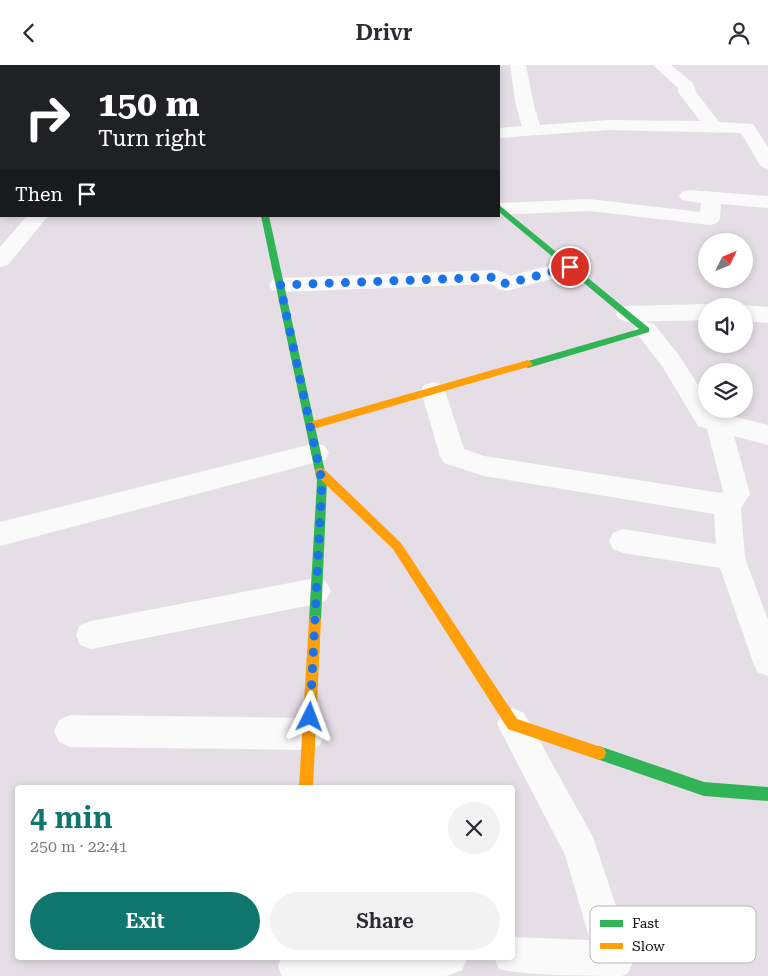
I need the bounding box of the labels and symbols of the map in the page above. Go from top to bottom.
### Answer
north arrow [698,233,752,287]
pin [549,246,591,288]
position arrow [283,690,335,742]
legend [590,906,756,963]
text: Fast [632,915,659,931]
text: Slow [632,938,665,954]

